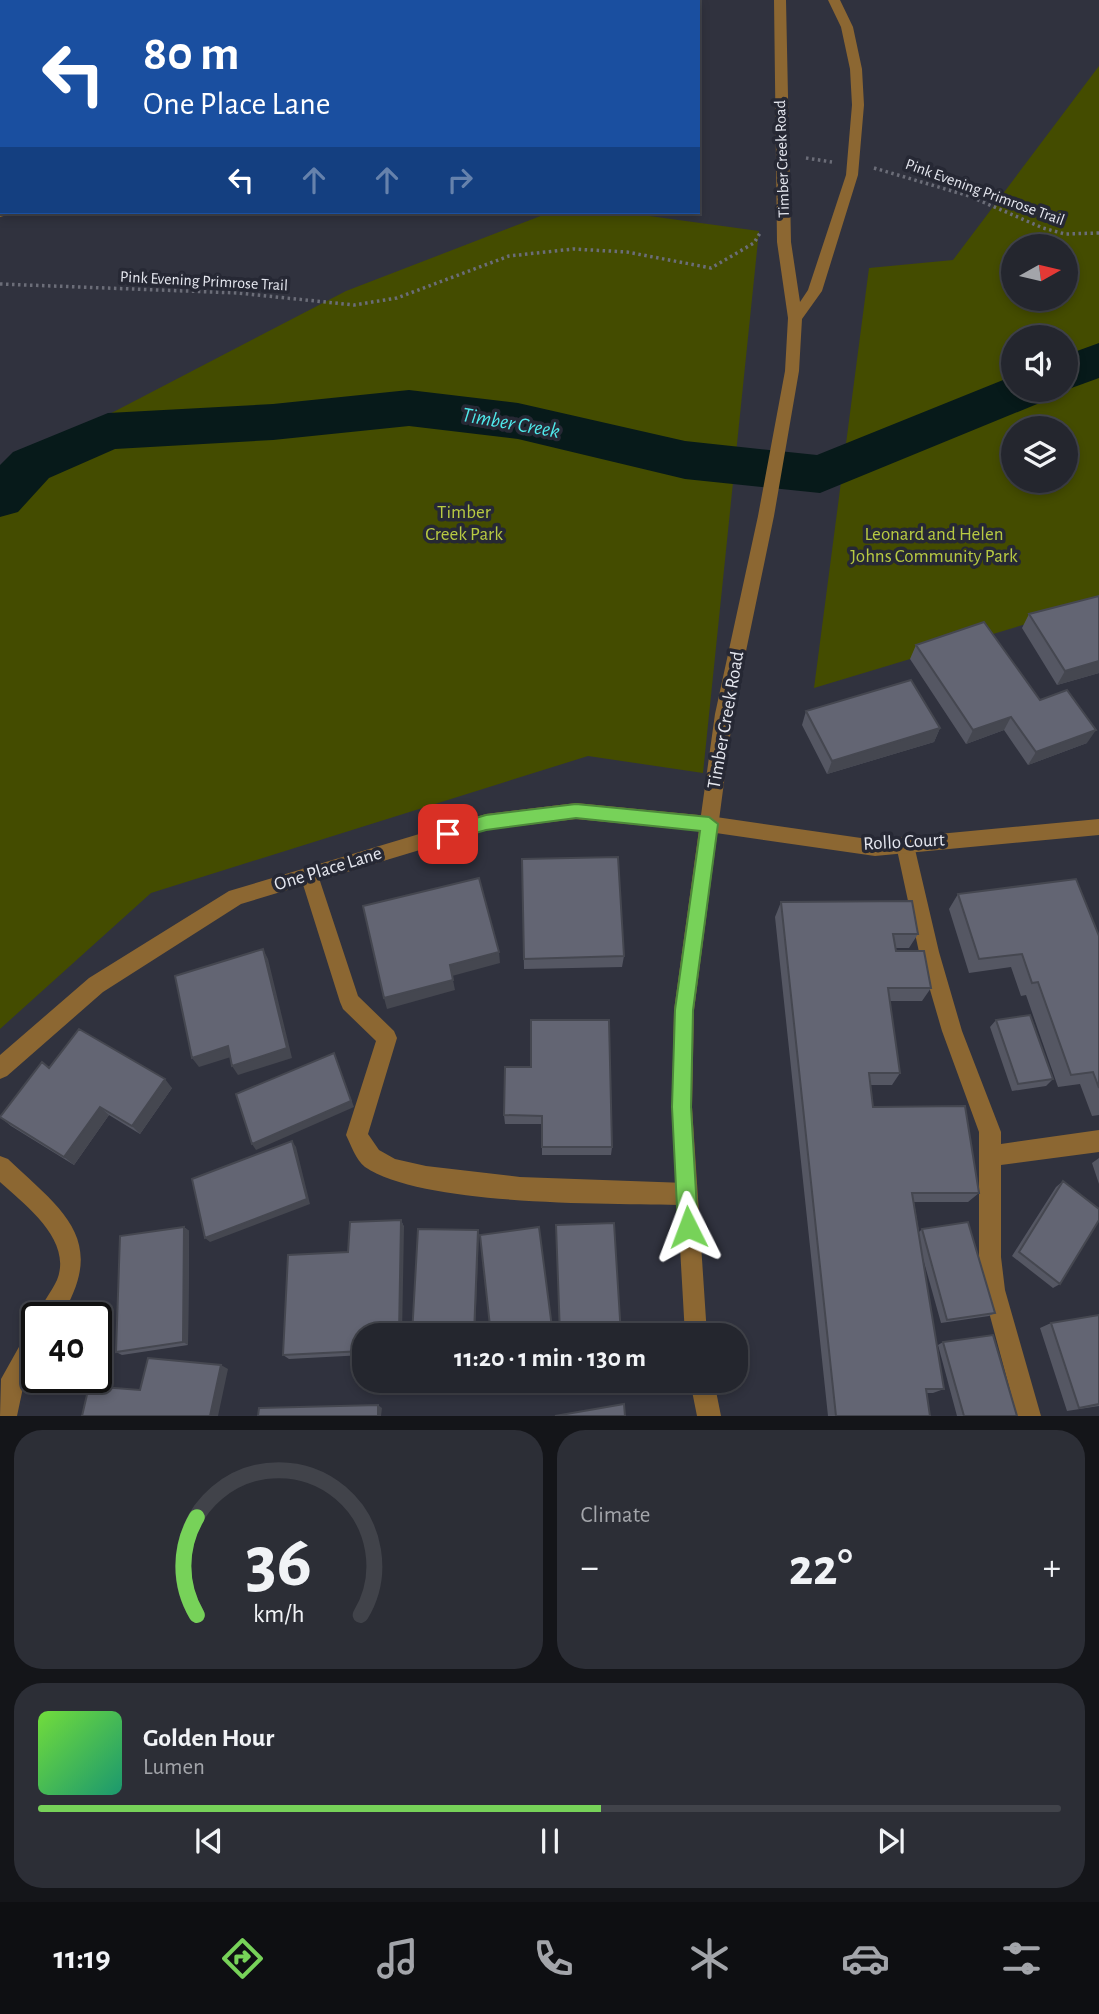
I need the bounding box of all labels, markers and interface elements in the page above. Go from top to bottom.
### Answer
icon: left [28,28,119,119]
text: 80 m [143,30,240,79]
text: One Place Lane [143,88,331,120]
street label: Timber Creek Road [772,100,792,218]
street label: Pink Evening Primrose Trail [903,156,1067,228]
icon: left [222,161,260,199]
icon: ahead [295,161,333,199]
icon: ahead [368,161,406,199]
icon: right [441,161,479,199]
north arrow [1001,234,1078,312]
map controls [1001,234,1078,493]
street label: Pink Evening Primrose Trail [120,269,288,293]
button: sound [1001,325,1078,402]
water label: Timber Creek [460,404,562,442]
button: layers [1001,416,1078,493]
park label: Timber Creek Park [425,503,503,544]
park label: Leonard and Helen Johns Community Park [850,525,1018,566]
street label: Timber Creek Road [705,649,748,790]
pin [418,804,478,864]
icon: arrive [429,815,467,853]
street label: Rollo Court [863,830,945,854]
street label: One Place Lane [272,844,384,894]
position arrow [651,1190,725,1264]
speed limit sign: 40 [21,1302,112,1393]
text: 11:20 · 1 min · 130 m [454,1345,646,1371]
text: Climate [581,1504,650,1527]
text: 36 [245,1528,312,1601]
text: 22° [789,1542,853,1594]
text: − [581,1549,599,1587]
text: + [1043,1549,1061,1587]
text: km/h [252,1602,304,1627]
text: Golden Hour [143,1725,274,1751]
text: Lumen [143,1756,205,1779]
icon: previous [190,1822,228,1860]
icon: pause [531,1822,569,1860]
icon: next [872,1822,910,1860]
icon: directions [218,1934,267,1983]
icon: music [373,1934,422,1983]
icon: phone [529,1934,578,1983]
icon: climate [685,1934,734,1983]
icon: car [841,1934,890,1983]
icon: filters [997,1934,1046,1983]
text: 11:19 [53,1942,111,1974]

